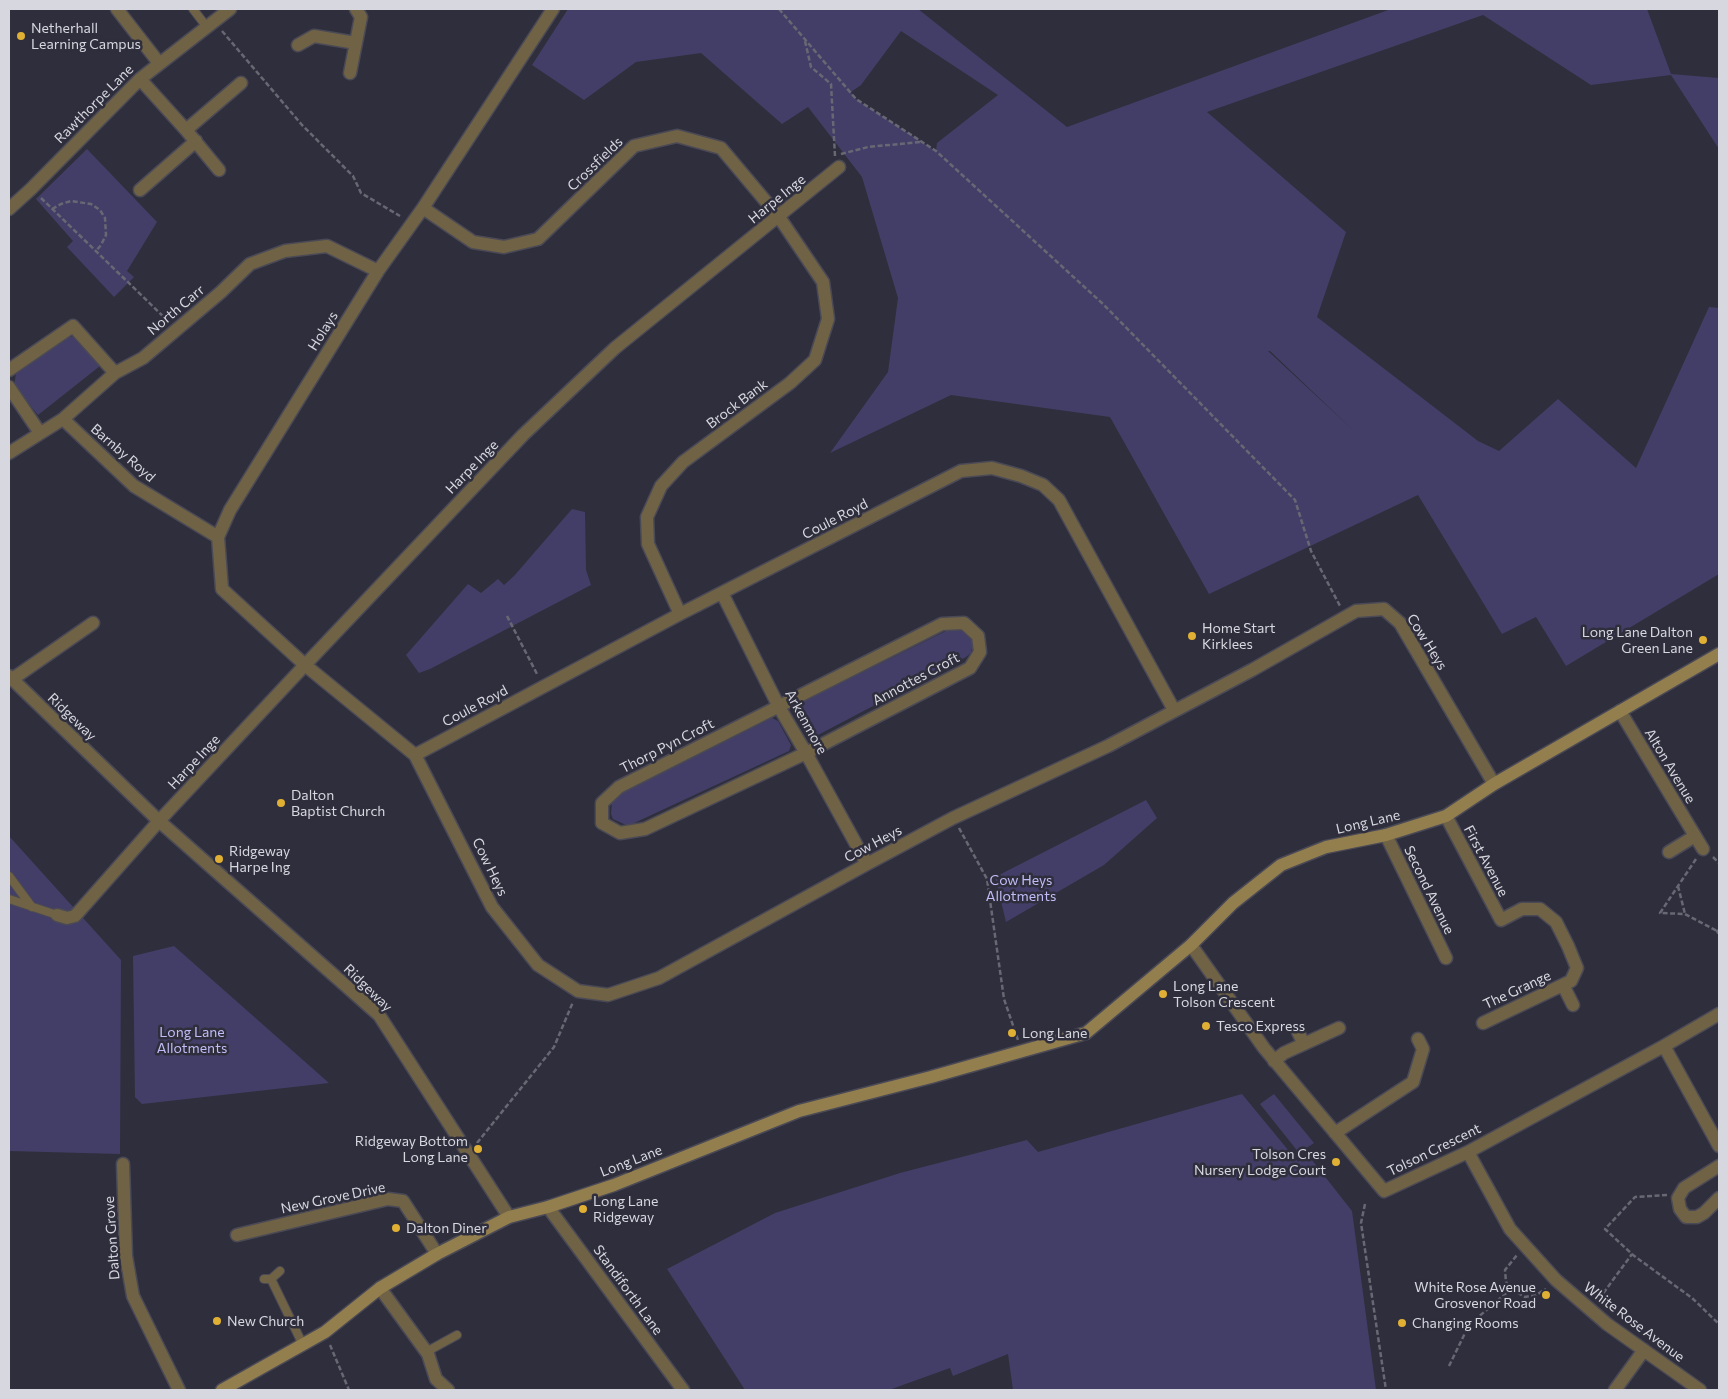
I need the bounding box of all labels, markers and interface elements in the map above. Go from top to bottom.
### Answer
place label: Netherhall Learning Campus [31,20,141,52]
marker: Netherhall Learning Campus [15,30,27,42]
street label: Rawthorpe Lane [51,61,137,147]
street label: Crossfields [564,134,626,194]
street label: Harpe Inge [745,171,809,227]
street label: North Carr [144,281,208,339]
street label: Holays [304,308,342,354]
street label: Brock Bank [703,376,771,432]
street label: Barnby Royd [87,420,159,486]
street label: Harpe Inge [442,437,502,497]
street label: Coule Royd [799,495,871,543]
street label: Cow Heys [1403,611,1451,673]
place label: Home Start Kirklees [1202,620,1276,652]
place label: Long Lane Dalton Green Lane [1582,624,1693,656]
marker: Home Start Kirklees [1186,630,1198,642]
marker: Long Lane Dalton Green Lane [1697,634,1709,646]
street label: Annottes Croft [870,649,962,709]
street label: Coule Royd [439,682,511,730]
street label: Arkenmore [781,687,831,757]
street label: Ridgeway [44,690,100,744]
street label: Thorp Pyn Croft [617,715,717,777]
street label: Alton Avenue [1641,725,1699,807]
street label: Harpe Inge [164,731,224,793]
place label: Dalton Baptist Church [291,787,385,820]
marker: Dalton Baptist Church [275,797,287,809]
street label: Long Lane [1334,806,1402,838]
street label: Cow Heys [841,822,905,866]
street label: First Avenue [1460,822,1512,900]
street label: Cow Heys [469,835,511,899]
place label: Ridgeway Harpe Ing [229,843,290,876]
street label: Second Avenue [1400,843,1458,937]
marker: Ridgeway Harpe Ing [213,853,225,865]
park label: Cow Heys Allotments [986,872,1056,904]
street label: Ridgeway [340,961,396,1015]
street label: The Grange [1480,967,1554,1013]
place label: Long Lane Tolson Crescent [1173,978,1275,1010]
marker: Long Lane Tolson Crescent [1157,988,1169,1000]
place label: Tesco Express [1216,1018,1305,1034]
marker: Tesco Express [1200,1020,1212,1032]
park label: Long Lane Allotments [157,1024,227,1056]
place label: Long Lane [1022,1025,1087,1041]
marker: Long Lane [1006,1027,1018,1039]
street label: Tolson Crescent [1384,1120,1484,1180]
place label: Ridgeway Bottom Long Lane [355,1133,468,1166]
street label: Long Lane [597,1141,665,1181]
marker: Ridgeway Bottom Long Lane [472,1143,484,1155]
place label: Tolson Cres Nursery Lodge Court [1194,1146,1326,1178]
marker: Tolson Cres Nursery Lodge Court [1330,1156,1342,1168]
street label: New Grove Drive [279,1179,387,1217]
place label: Long Lane Ridgeway [593,1193,658,1226]
street label: Dalton Grove [101,1196,123,1280]
marker: Long Lane Ridgeway [577,1203,589,1215]
place label: Dalton Diner [406,1220,487,1236]
marker: Dalton Diner [390,1222,402,1234]
street label: Standiforth Lane [590,1242,666,1338]
place label: White Rose Avenue Grosvenor Road [1414,1279,1536,1311]
street label: White Rose Avenue [1580,1279,1688,1365]
marker: White Rose Avenue Grosvenor Road [1540,1289,1552,1301]
place label: New Church [227,1313,304,1329]
marker: New Church [211,1315,223,1327]
place label: Changing Rooms [1412,1315,1519,1331]
marker: Changing Rooms [1396,1317,1408,1329]

